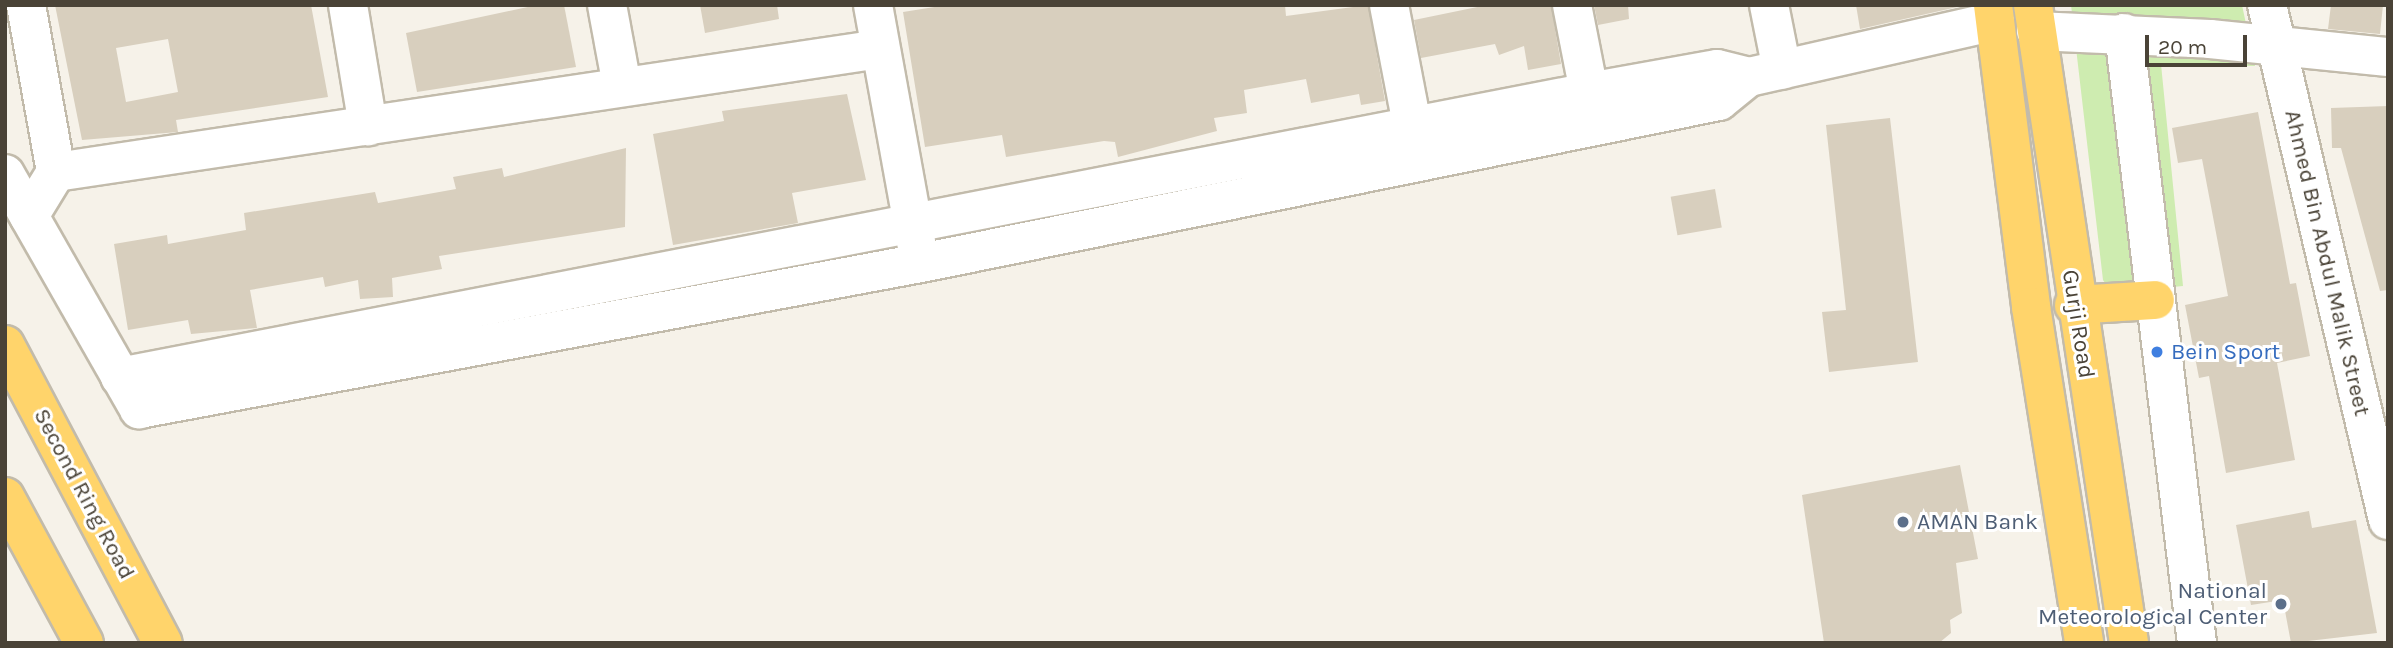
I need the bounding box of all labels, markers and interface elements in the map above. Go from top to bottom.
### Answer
scale bar [2148,21,2250,65]
text: 20 m [2158,35,2207,59]
street label: Ahmed Bin Abdul Malik Street [2278,107,2376,419]
street label: Gurji Road [2056,268,2100,380]
place label: Bein Sport [2171,338,2280,366]
marker: Bein Sport [2149,344,2165,360]
street label: Second Ring Road [27,404,141,584]
place label: AMAN Bank [1917,508,2038,536]
marker: AMAN Bank [1895,514,1911,530]
place label: National Meteorological Center [2038,577,2267,631]
marker: National Meteorological Center [2273,596,2289,612]

